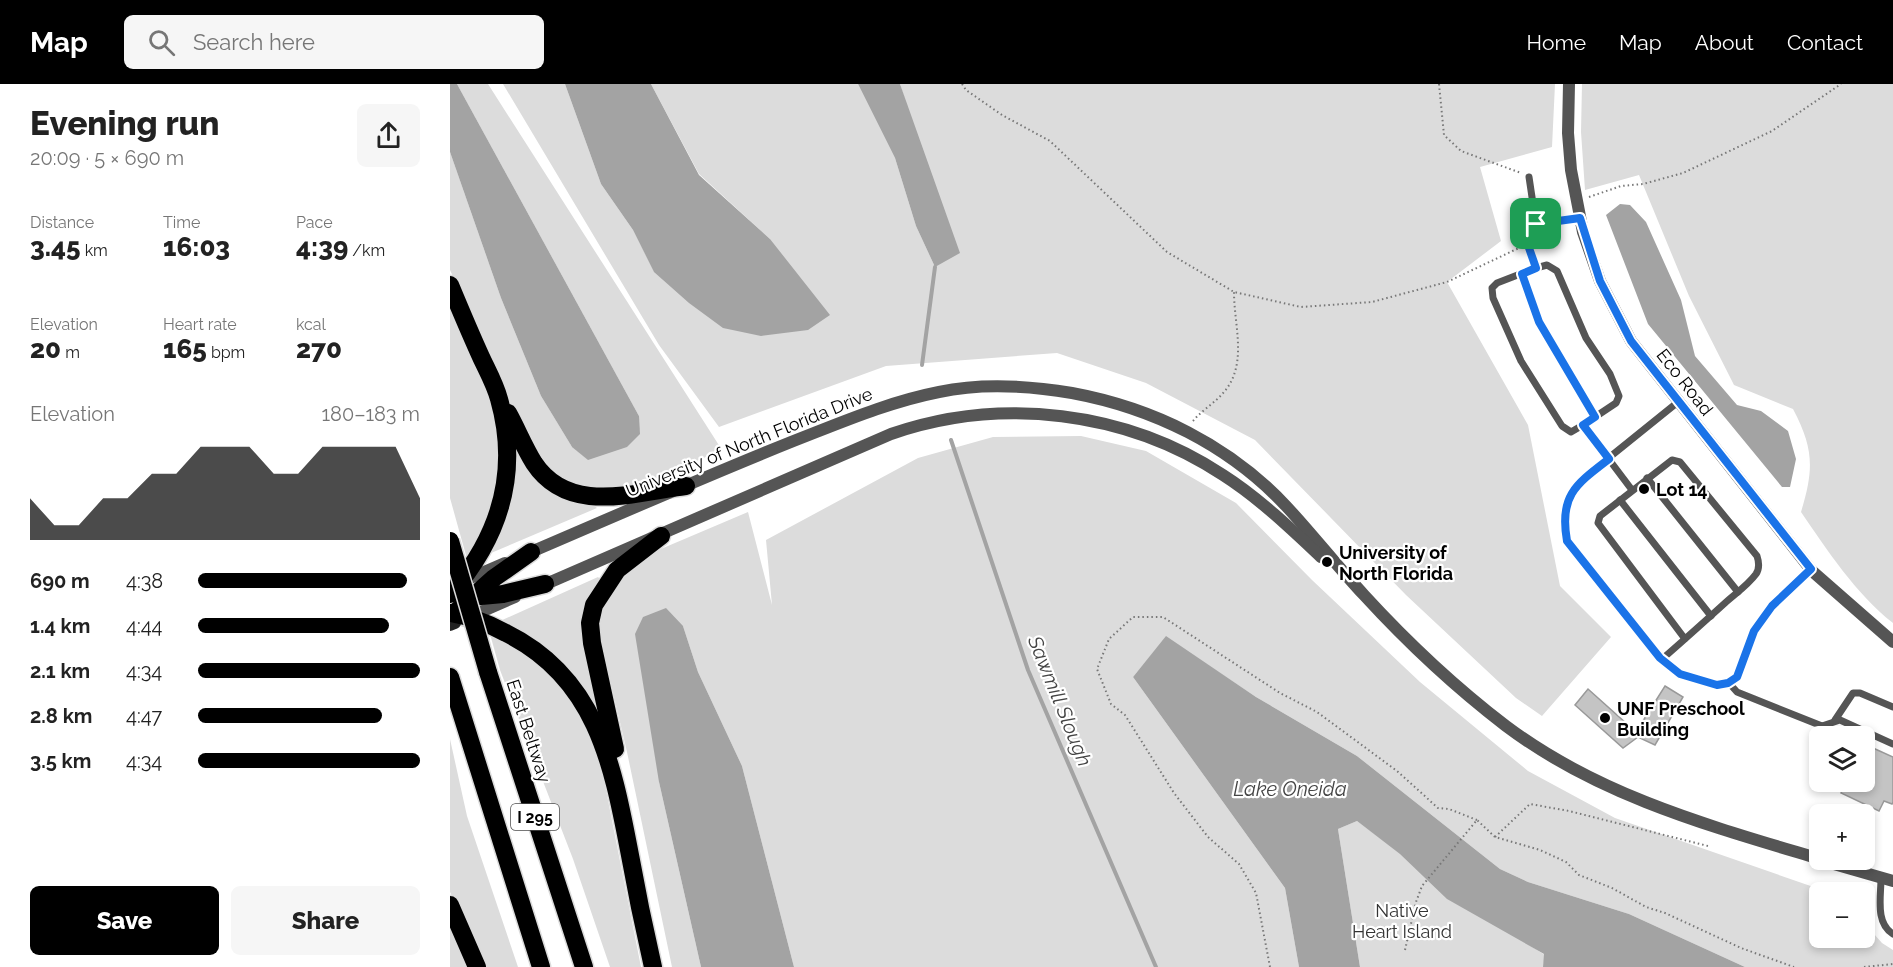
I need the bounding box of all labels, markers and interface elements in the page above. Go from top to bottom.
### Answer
search box [124,15,544,69]
text: Map [30,26,88,59]
icon: search [145,26,178,59]
text: Search here [193,29,315,55]
text: Home [1527,30,1586,55]
text: Map [1619,30,1662,55]
text: About [1695,30,1754,55]
text: Contact [1787,30,1863,55]
text: Evening run [30,104,220,143]
button: share [357,104,420,167]
text: 20:09 · 5 × 690 m [30,146,184,170]
pin [1510,198,1561,249]
icon: arrive [1519,207,1552,240]
text: Distance [30,213,94,232]
text: Time [163,213,200,232]
text: Pace [296,213,333,232]
text: 3.45 [30,232,81,262]
text: 16:03 [163,232,230,262]
text: 4:39 [296,232,348,262]
text: km [81,241,108,260]
text: /km [348,241,385,260]
text: Elevation [30,315,98,334]
text: Heart rate [163,315,237,334]
text: kcal [296,315,326,334]
text: 20 [30,334,61,364]
text: 165 [163,334,207,364]
text: 270 [296,334,342,364]
text: m [61,343,80,362]
text: bpm [207,343,245,362]
street label: Eco Road [1652,344,1718,420]
street label: University of North Florida Drive [623,383,876,501]
text: Elevation [30,402,115,426]
text: 180–183 m [321,402,420,426]
place label: Lot 14 [1656,479,1708,500]
marker: Lot 14 [1637,482,1651,496]
place label: University of North Florida [1339,542,1453,584]
marker: University of North Florida [1320,555,1334,569]
text: 690 m [30,569,90,593]
text: 4:38 [126,569,163,593]
text: 1.4 km [30,614,90,638]
text: 4:44 [126,614,163,638]
water label: Sawmill Slough [1023,631,1097,770]
text: 2.1 km [30,659,90,683]
text: 4:34 [126,659,162,683]
street label: East Beltway [502,677,556,785]
place label: UNF Preschool Building [1617,698,1745,740]
text: 2.8 km [30,704,92,728]
text: 4:47 [126,704,162,728]
marker: UNF Preschool Building [1598,711,1612,725]
map controls [1809,726,1875,948]
button: layers [1809,726,1875,792]
text: 3.5 km [30,749,91,773]
text: 4:34 [126,749,162,773]
water label: Lake Oneida [1233,777,1347,801]
road number: I 295 [511,804,559,830]
button: + [1809,804,1875,870]
button: − [1809,882,1875,948]
button: Save [30,886,219,955]
button: Share [231,886,420,955]
park label: Native Heart Island [1352,900,1452,942]

